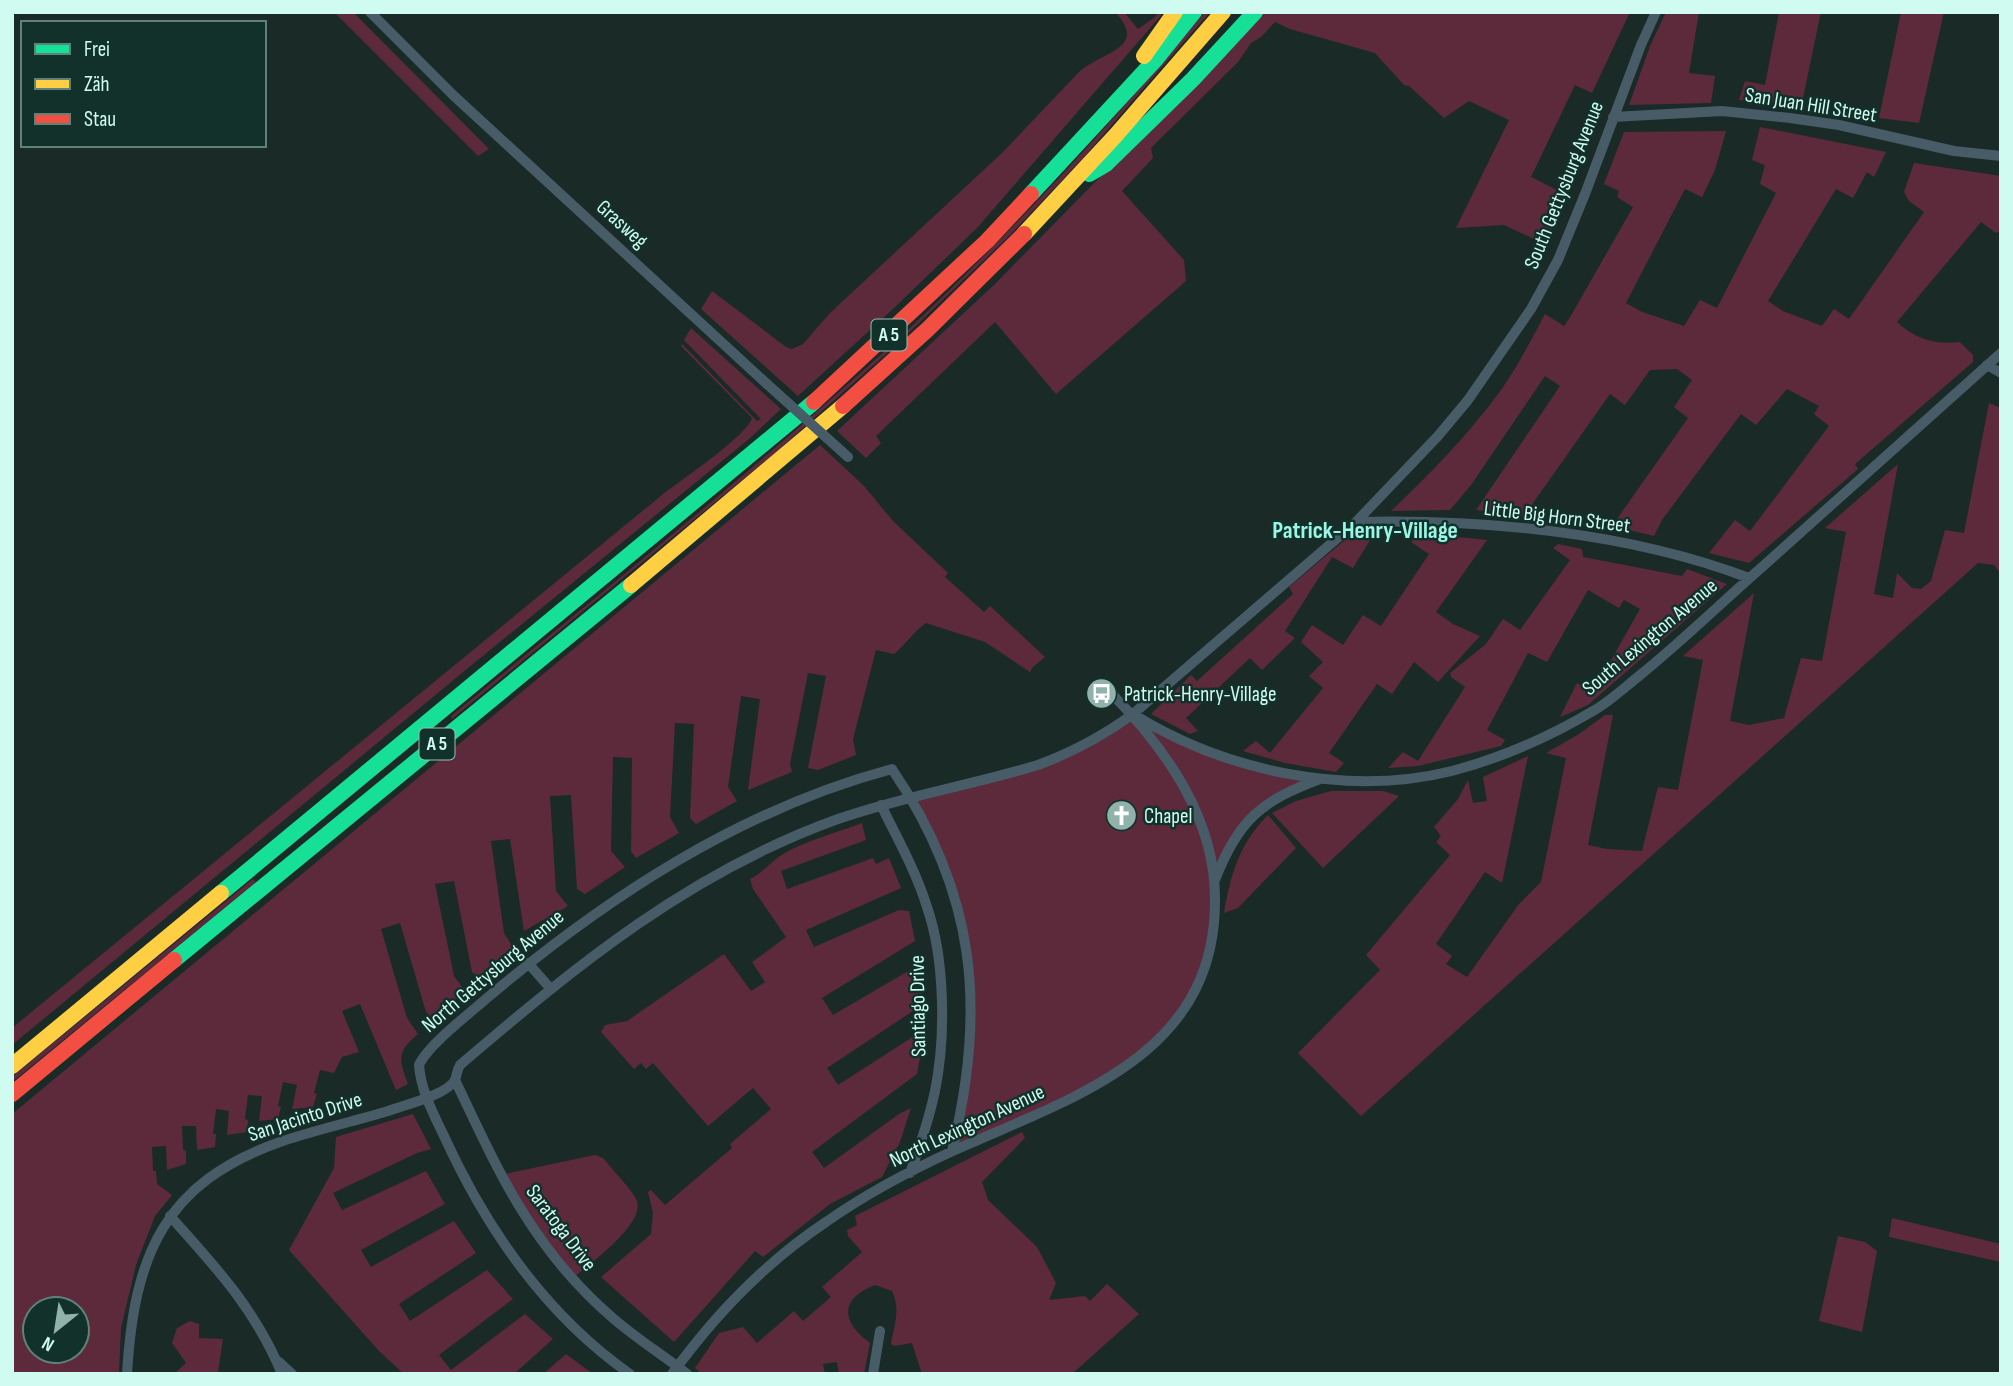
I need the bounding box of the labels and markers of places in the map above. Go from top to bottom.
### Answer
bus stop icon: Patrick-Henry-Village [1084,677,1118,711]
place label: Patrick-Henry-Village [1124,682,1276,707]
church icon: Chapel [1104,799,1138,833]
place label: Chapel [1144,804,1192,829]

